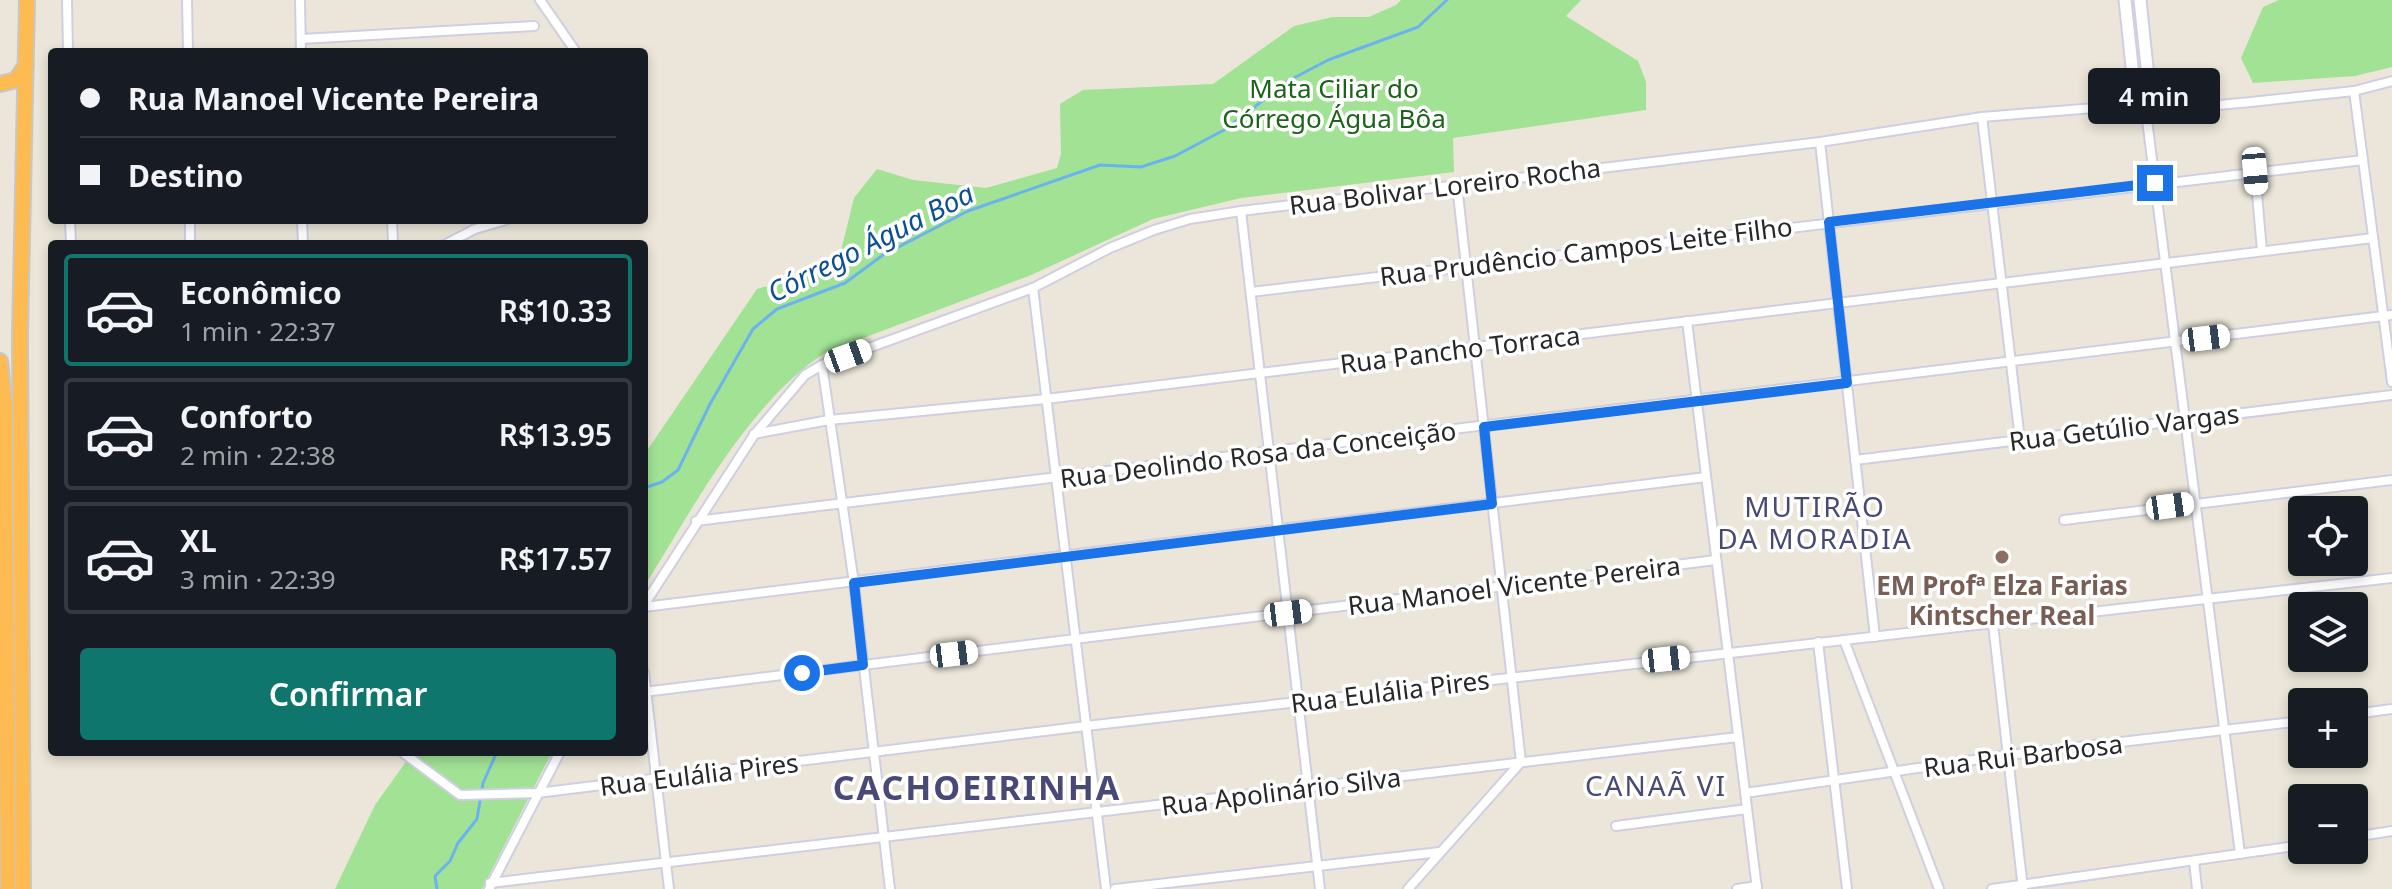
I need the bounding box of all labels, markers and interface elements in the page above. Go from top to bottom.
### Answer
callout: 4 min [2089,67,2221,123]
park label: Mata Ciliar do Córrego Água Bôa [1222,70,1446,136]
text: Rua Manoel Vicente Pereira [128,78,539,119]
text: 4 min [2119,78,2189,114]
car [2241,146,2269,196]
street label: Rua Bolivar Loreiro Rocha [1287,149,1603,223]
text: Destino [128,155,243,196]
route end [2137,165,2173,201]
water label: Córrego Água Boa [760,174,980,310]
street label: Rua Prudêncio Campos Leite Filho [1378,208,1794,294]
text: Econômico [180,272,342,313]
icon: car [84,274,156,346]
text: R$10.33 [499,290,612,331]
text: 1 min · 22:37 [180,313,336,349]
street label: Rua Pancho Torraca [1338,316,1582,382]
car [2181,323,2231,353]
car [821,337,875,375]
street label: Rua Getúlio Vargas [2007,395,2241,459]
text: Conforto [180,396,313,437]
icon: car [84,398,156,470]
street label: Rua Deolindo Rosa da Conceição [1058,412,1458,496]
text: R$13.95 [499,414,612,455]
text: 2 min · 22:38 [180,437,336,473]
district label: MUTIRÃO DA MORADIA [1717,487,1913,557]
car [2145,491,2195,521]
map controls [2288,496,2368,864]
button: locate [2288,496,2368,576]
text: XL [180,520,217,561]
icon: car [84,522,156,594]
text: R$17.57 [499,538,612,579]
street label: Rua Manoel Vicente Pereira [1346,547,1682,623]
marker: EM Profª Elza Farias Kintscher Real [1993,548,2011,566]
text: 3 min · 22:39 [180,561,336,597]
place label: EM Profª Elza Farias Kintscher Real [1876,567,2128,633]
button: layers [2288,592,2368,672]
car [1263,598,1313,628]
car [929,639,979,669]
car [1641,645,1691,673]
button: Confirmar [80,648,616,740]
route start [784,655,820,691]
street label: Rua Eulália Pires [1289,661,1491,721]
button: + [2288,688,2368,768]
street label: Rua Rui Barbosa [1921,725,2125,785]
street label: Rua Eulália Pires [598,744,800,804]
street label: Rua Apolinário Silva [1159,758,1403,824]
district label: CACHOEIRINHA [833,764,1121,810]
district label: CANAÃ VI [1585,766,1727,804]
button: − [2288,784,2368,864]

